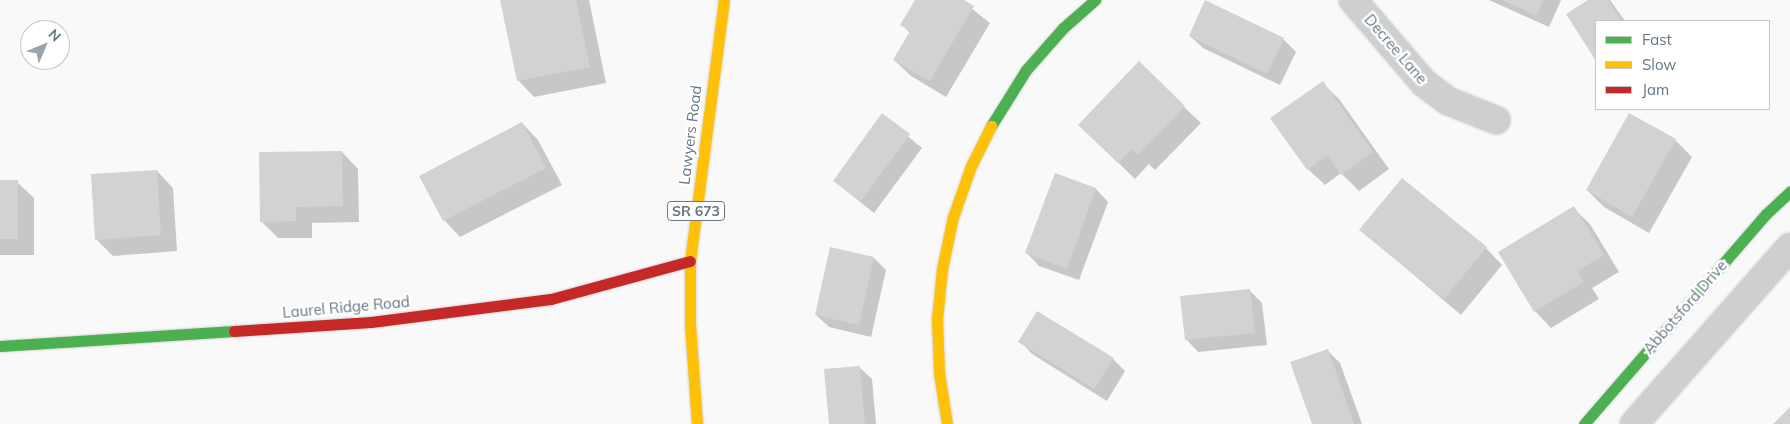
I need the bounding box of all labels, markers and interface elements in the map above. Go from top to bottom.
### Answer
street label: Decree Lane [1361,10,1431,88]
north arrow [20,20,70,70]
legend [1595,20,1770,110]
text: N [45,25,65,45]
text: Fast [1642,30,1672,49]
text: Slow [1642,55,1676,74]
text: Jam [1642,80,1669,99]
street label: Lawyers Road [675,84,705,186]
road number: SR 673 [666,200,726,222]
street label: Abbotsford Drive [1639,257,1731,357]
street label: Laurel Ridge Road [282,292,410,322]

